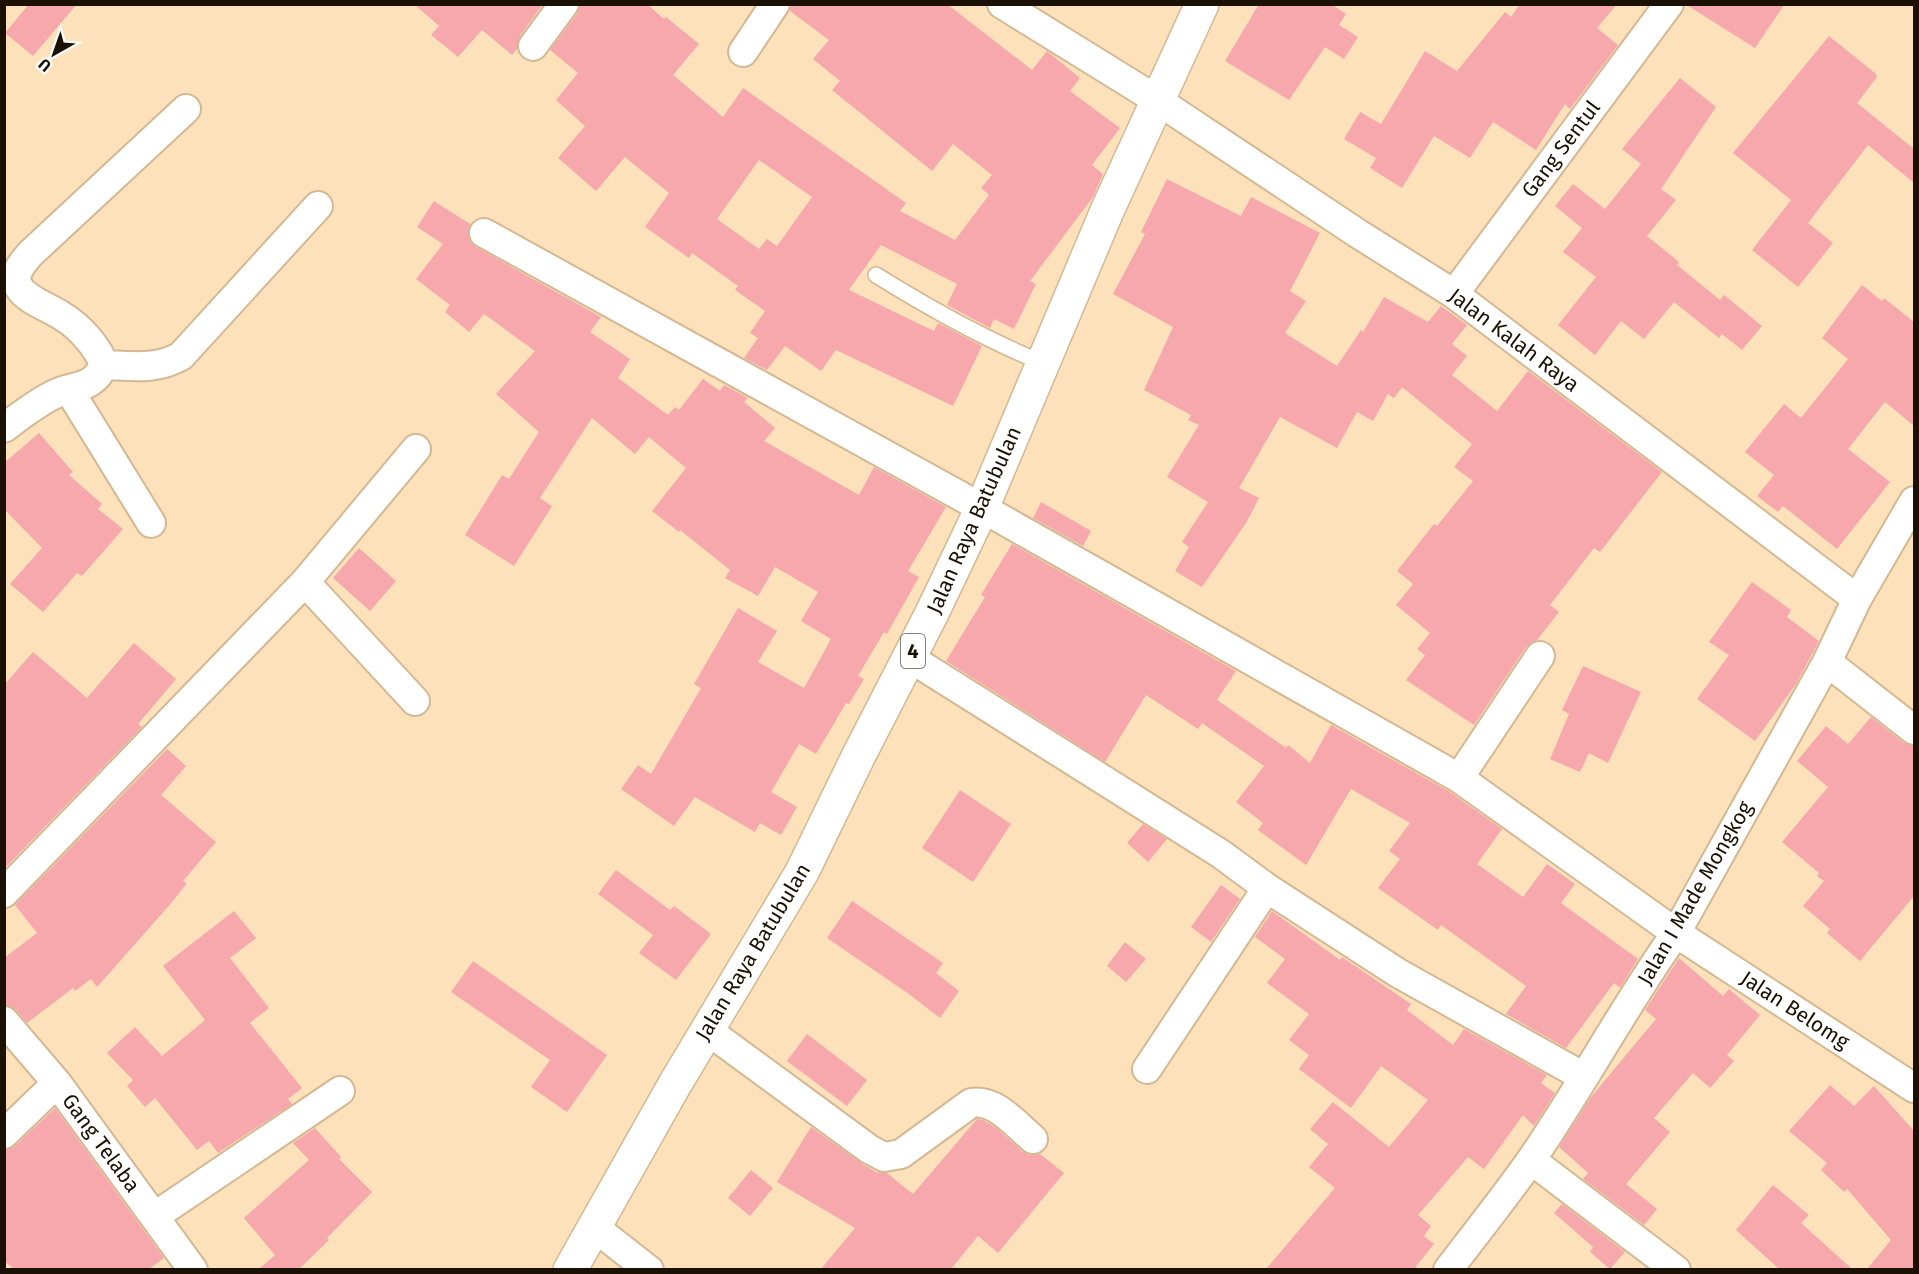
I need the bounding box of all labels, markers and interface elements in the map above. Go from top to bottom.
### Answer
north arrow [24,24,84,84]
text: U [35,54,55,76]
street label: Gang Sentul [1516,95,1606,203]
street label: Jalan Kalah Raya [1444,282,1584,398]
street label: Jalan Raya Batubulan [921,422,1027,618]
road number: 4 [901,634,925,668]
street label: Jalan I Made Mongkog [1632,797,1758,989]
street label: Jalan Raya Batubulan [690,859,816,1045]
street label: Jalan Belomg [1736,965,1854,1055]
street label: Gang Telaba [56,1089,146,1197]

